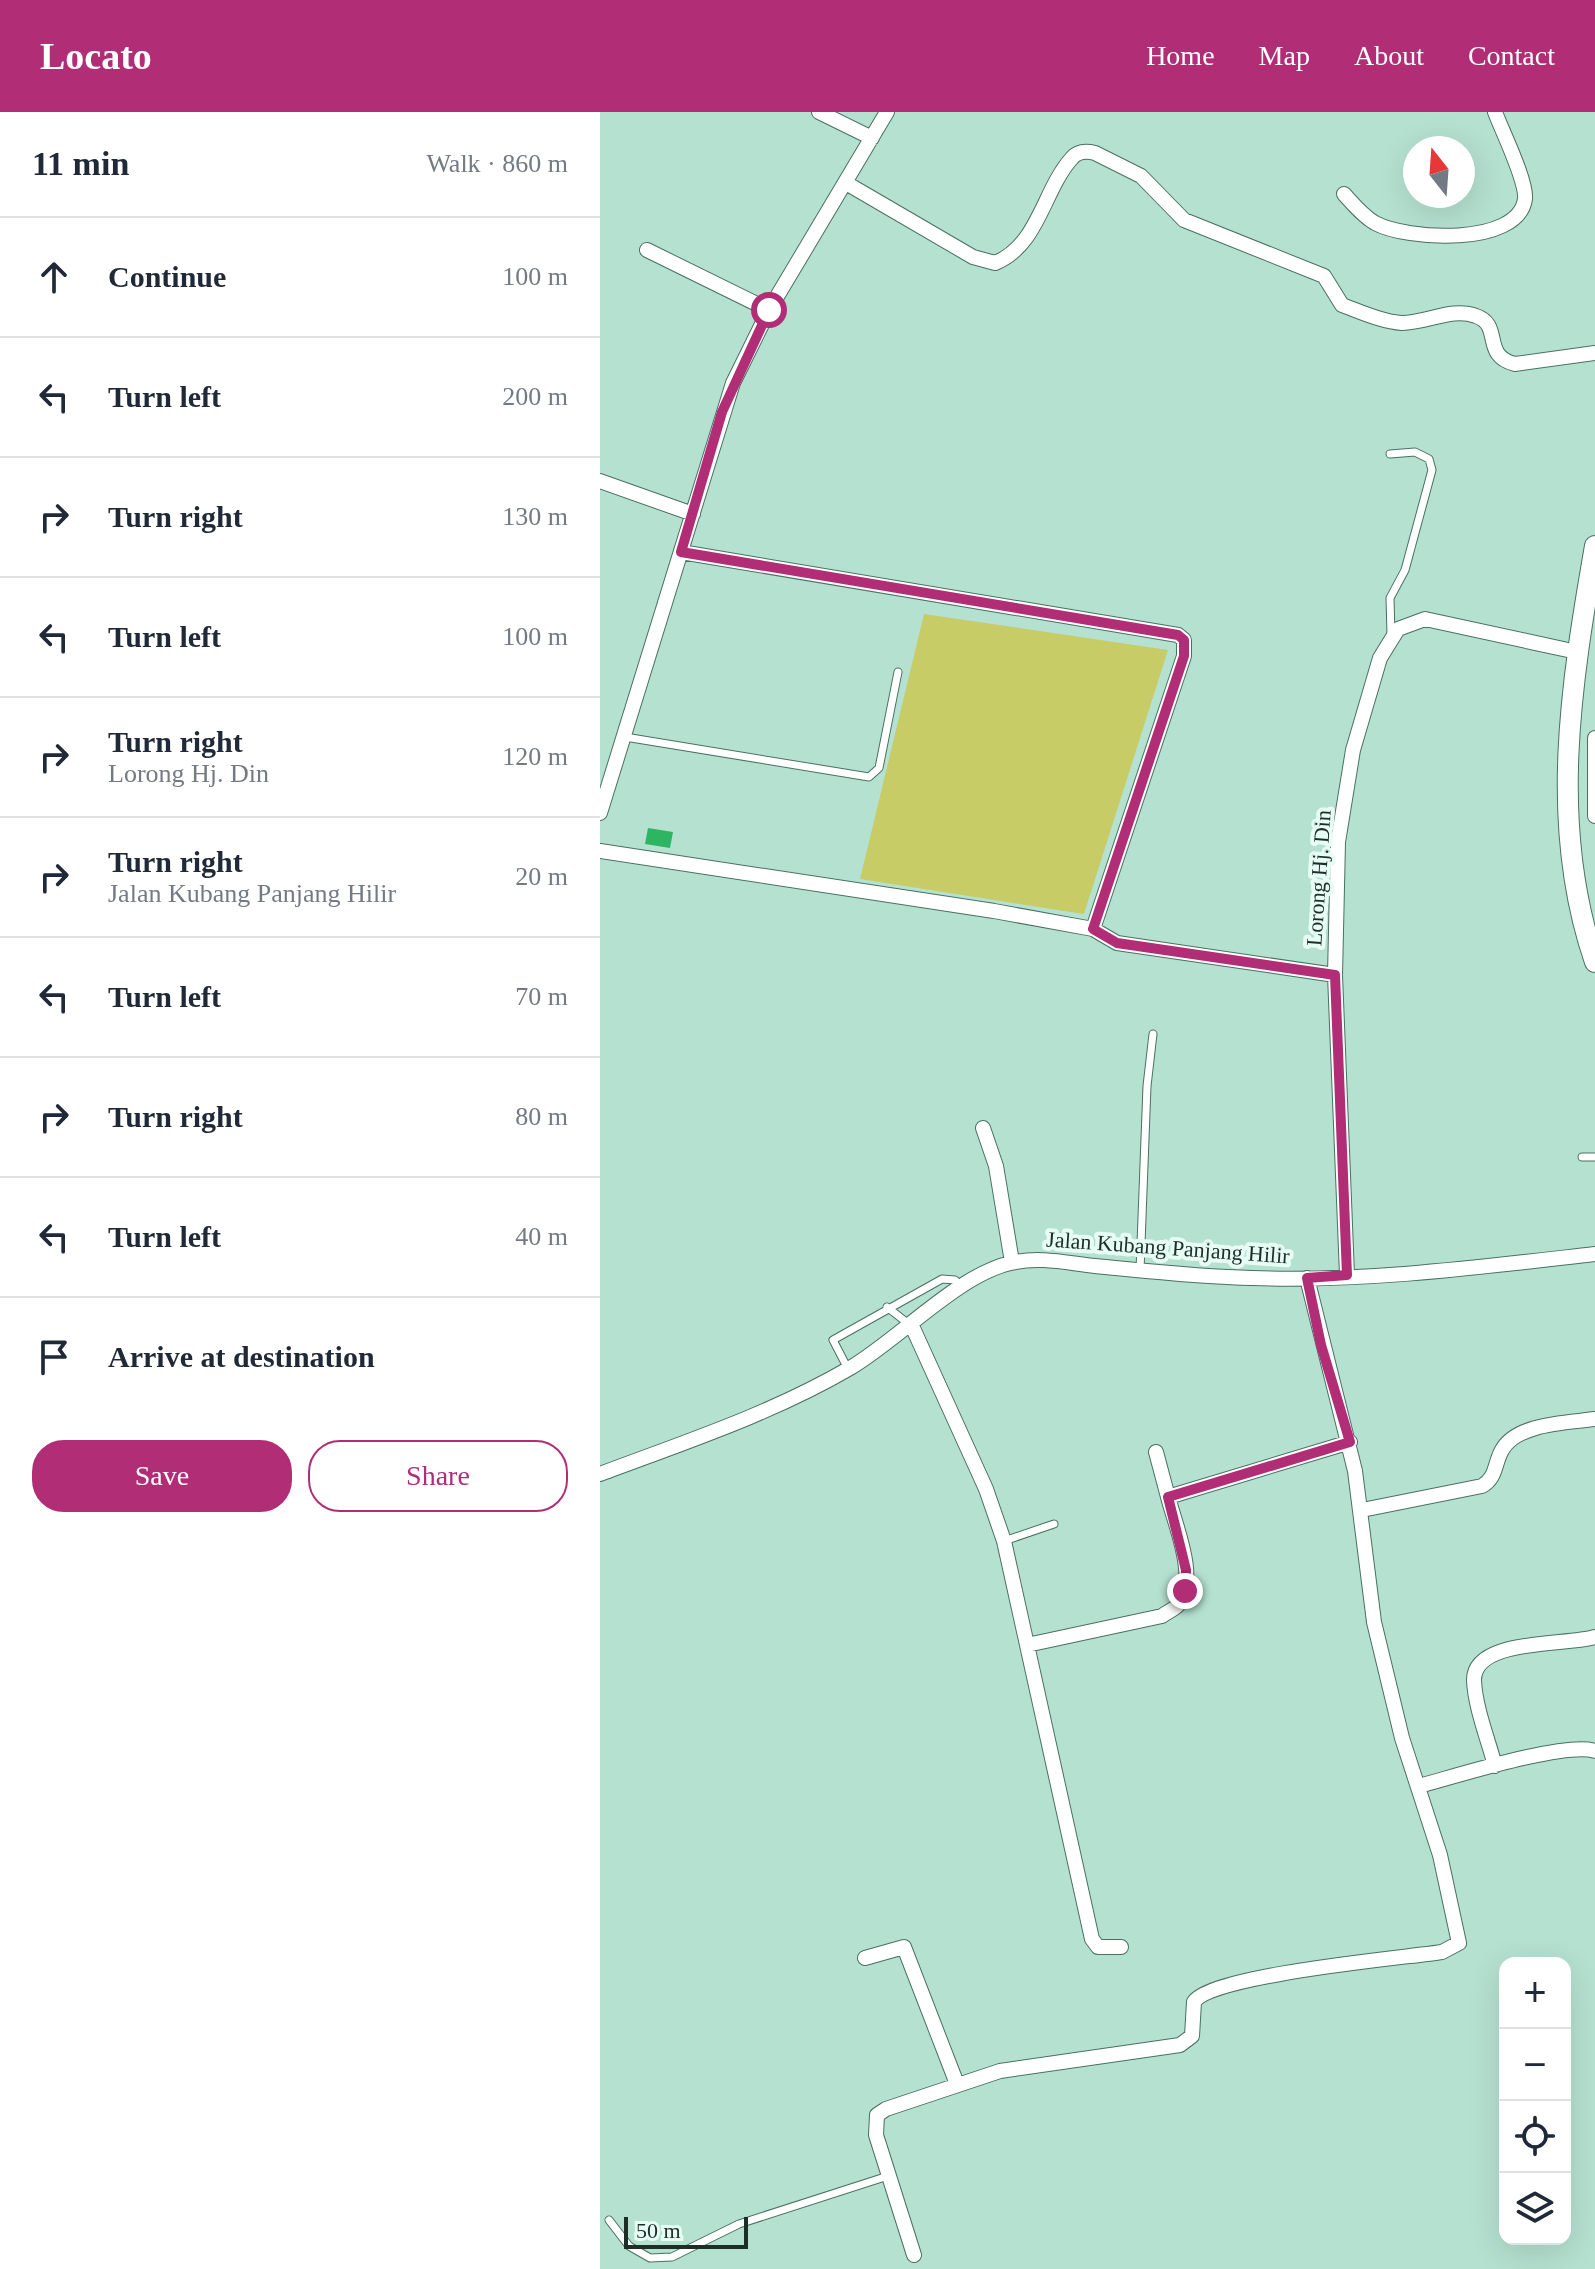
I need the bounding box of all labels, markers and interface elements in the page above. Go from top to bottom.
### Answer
text: Locato [40,35,152,77]
text: Home [1146,40,1215,71]
text: Map [1259,40,1310,71]
text: About [1354,40,1424,71]
text: Contact [1468,40,1555,71]
north arrow [1403,136,1475,208]
text: 11 min [32,145,129,182]
text: Walk · 860 m [426,149,568,178]
icon: ahead [32,255,76,299]
text: Continue [108,260,226,293]
text: 100 m [502,262,568,291]
route start [751,292,787,328]
icon: left [32,375,76,419]
text: Turn left [108,380,221,413]
text: 200 m [502,382,568,411]
icon: right [32,495,76,539]
text: Turn right [108,500,243,533]
text: 130 m [502,502,568,531]
icon: left [32,615,76,659]
text: Turn left [108,620,221,653]
text: 100 m [502,622,568,651]
text: Turn right [108,725,243,758]
icon: right [32,735,76,779]
text: 120 m [502,742,568,771]
text: Lorong Hj. Din [108,759,269,788]
street label: Lorong Hj. Din [1301,809,1336,947]
text: Turn right [108,845,243,878]
icon: right [32,855,76,899]
text: 20 m [515,862,568,891]
text: Jalan Kubang Panjang Hilir [108,879,396,908]
icon: left [32,975,76,1019]
text: Turn left [108,980,221,1013]
text: 70 m [515,982,568,1011]
icon: right [32,1095,76,1139]
text: Turn right [108,1100,243,1133]
text: 80 m [515,1102,568,1131]
icon: left [32,1215,76,1259]
text: Turn left [108,1220,221,1253]
text: 40 m [515,1222,568,1251]
street label: Jalan Kubang Panjang Hilir [1045,1227,1291,1269]
icon: arrive [32,1335,76,1379]
text: Arrive at destination [108,1340,375,1373]
button: Save [32,1440,292,1512]
button: Share [308,1440,568,1512]
route end [1167,1573,1203,1609]
map controls [1499,1957,1571,2245]
button: + [1499,1957,1571,2029]
button: − [1499,2029,1571,2101]
button: locate [1499,2101,1571,2173]
button: layers [1499,2173,1571,2245]
scale bar [624,2213,748,2249]
text: 50 m [636,2218,681,2243]

